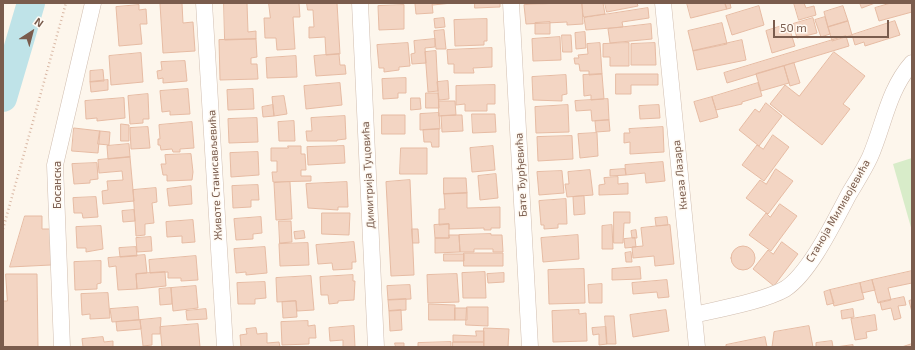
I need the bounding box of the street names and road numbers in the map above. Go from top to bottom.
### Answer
street label: Животе Станисављевића [205,110,225,240]
street label: Димитрија Туцовића [359,121,377,229]
street label: Бате Ђурђевића [512,133,530,217]
street label: Кнеза Лазара [670,139,690,211]
street label: Станоја Миливојевића [803,157,873,265]
street label: Босанска [50,161,64,209]

